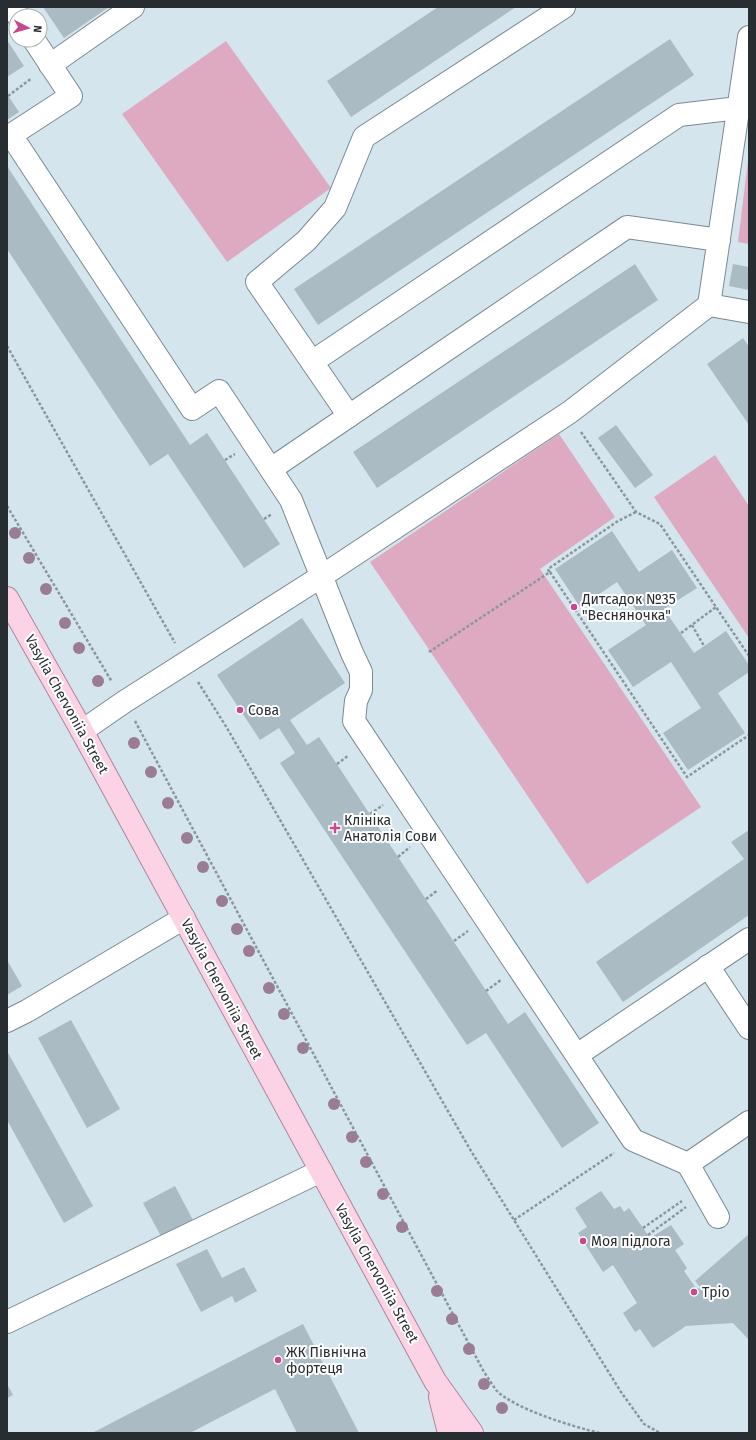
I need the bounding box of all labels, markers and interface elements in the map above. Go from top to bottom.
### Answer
north arrow [8,8,48,48]
text: N [31,25,44,33]
place label: Дитсадок №35 "Весняночка" [581,591,676,624]
marker: Дитсадок №35 "Весняночка" [569,602,579,612]
street label: Vasylia Chervoniia Street [21,632,112,778]
place label: Сова [248,702,279,719]
marker: Сова [235,705,245,715]
place label: Клініка Анатолія Сови [344,812,437,845]
marker: Клініка Анатолія Сови [329,822,341,834]
street label: Vasylia Chervoniia Street [177,916,266,1063]
street label: Vasylia Chervoniia Street [331,1201,422,1347]
place label: Моя підлога [591,1233,671,1250]
marker: Моя підлога [578,1236,588,1246]
place label: Тріо [702,1284,730,1301]
marker: Тріо [689,1287,699,1297]
place label: ЖК Північна фортеця [286,1344,367,1377]
marker: ЖК Північна фортеця [273,1355,283,1365]

